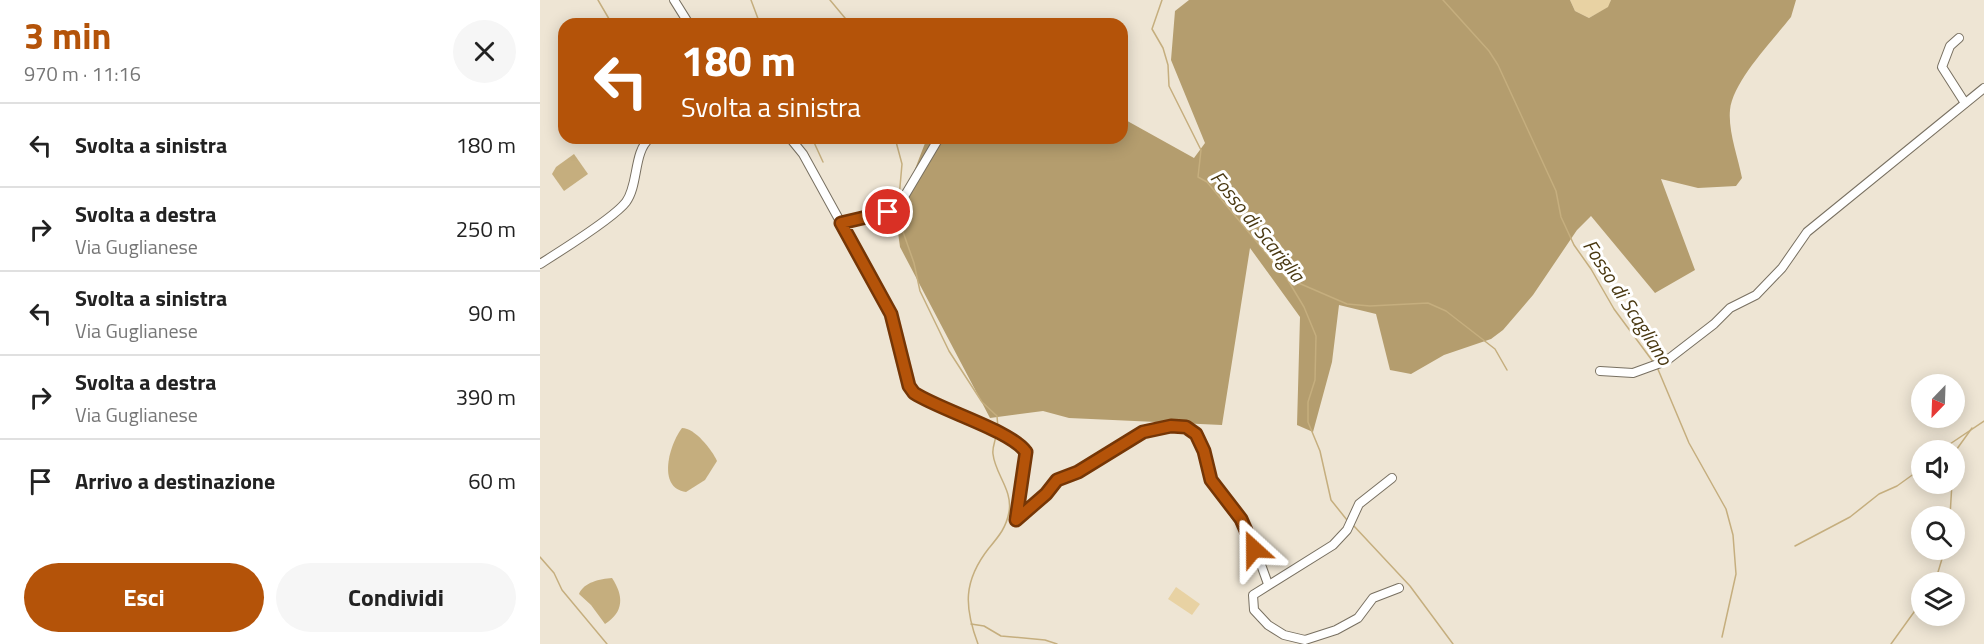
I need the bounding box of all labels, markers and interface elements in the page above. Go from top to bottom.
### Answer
text: 3 min [24,8,111,63]
button: close [453,20,516,83]
text: 180 m [681,28,796,92]
icon: left [582,42,660,120]
text: 970 m · 11:16 [24,58,141,89]
text: Svolta a sinistra [681,86,861,127]
text: Svolta a sinistra [75,128,227,162]
text: 180 m [456,128,516,162]
icon: left [24,129,57,162]
water label: Fosso di Scariglia [1203,164,1313,289]
pin [862,186,913,237]
icon: arrive [871,195,904,228]
text: Svolta a destra [75,197,217,231]
text: 250 m [456,212,516,246]
icon: right [24,213,57,246]
text: Via Guglianese [75,231,198,262]
water label: Fosso di Scagliano [1576,233,1681,372]
text: Svolta a sinistra [75,281,227,315]
text: 90 m [468,296,516,330]
icon: left [24,297,57,330]
text: Via Guglianese [75,315,198,346]
text: Svolta a destra [75,365,217,399]
north arrow [1911,374,1965,428]
map controls [1911,374,1965,626]
text: 390 m [456,380,516,414]
icon: right [24,381,57,414]
text: Via Guglianese [75,399,198,430]
button: sound [1911,440,1965,494]
text: Arrivo a destinazione [75,464,275,498]
text: 60 m [468,464,516,498]
icon: arrive [24,465,57,498]
button: search [1911,506,1965,560]
position arrow [1222,517,1286,581]
button: Esci [24,563,264,632]
button: Condividi [276,563,516,632]
button: layers [1911,572,1965,626]

